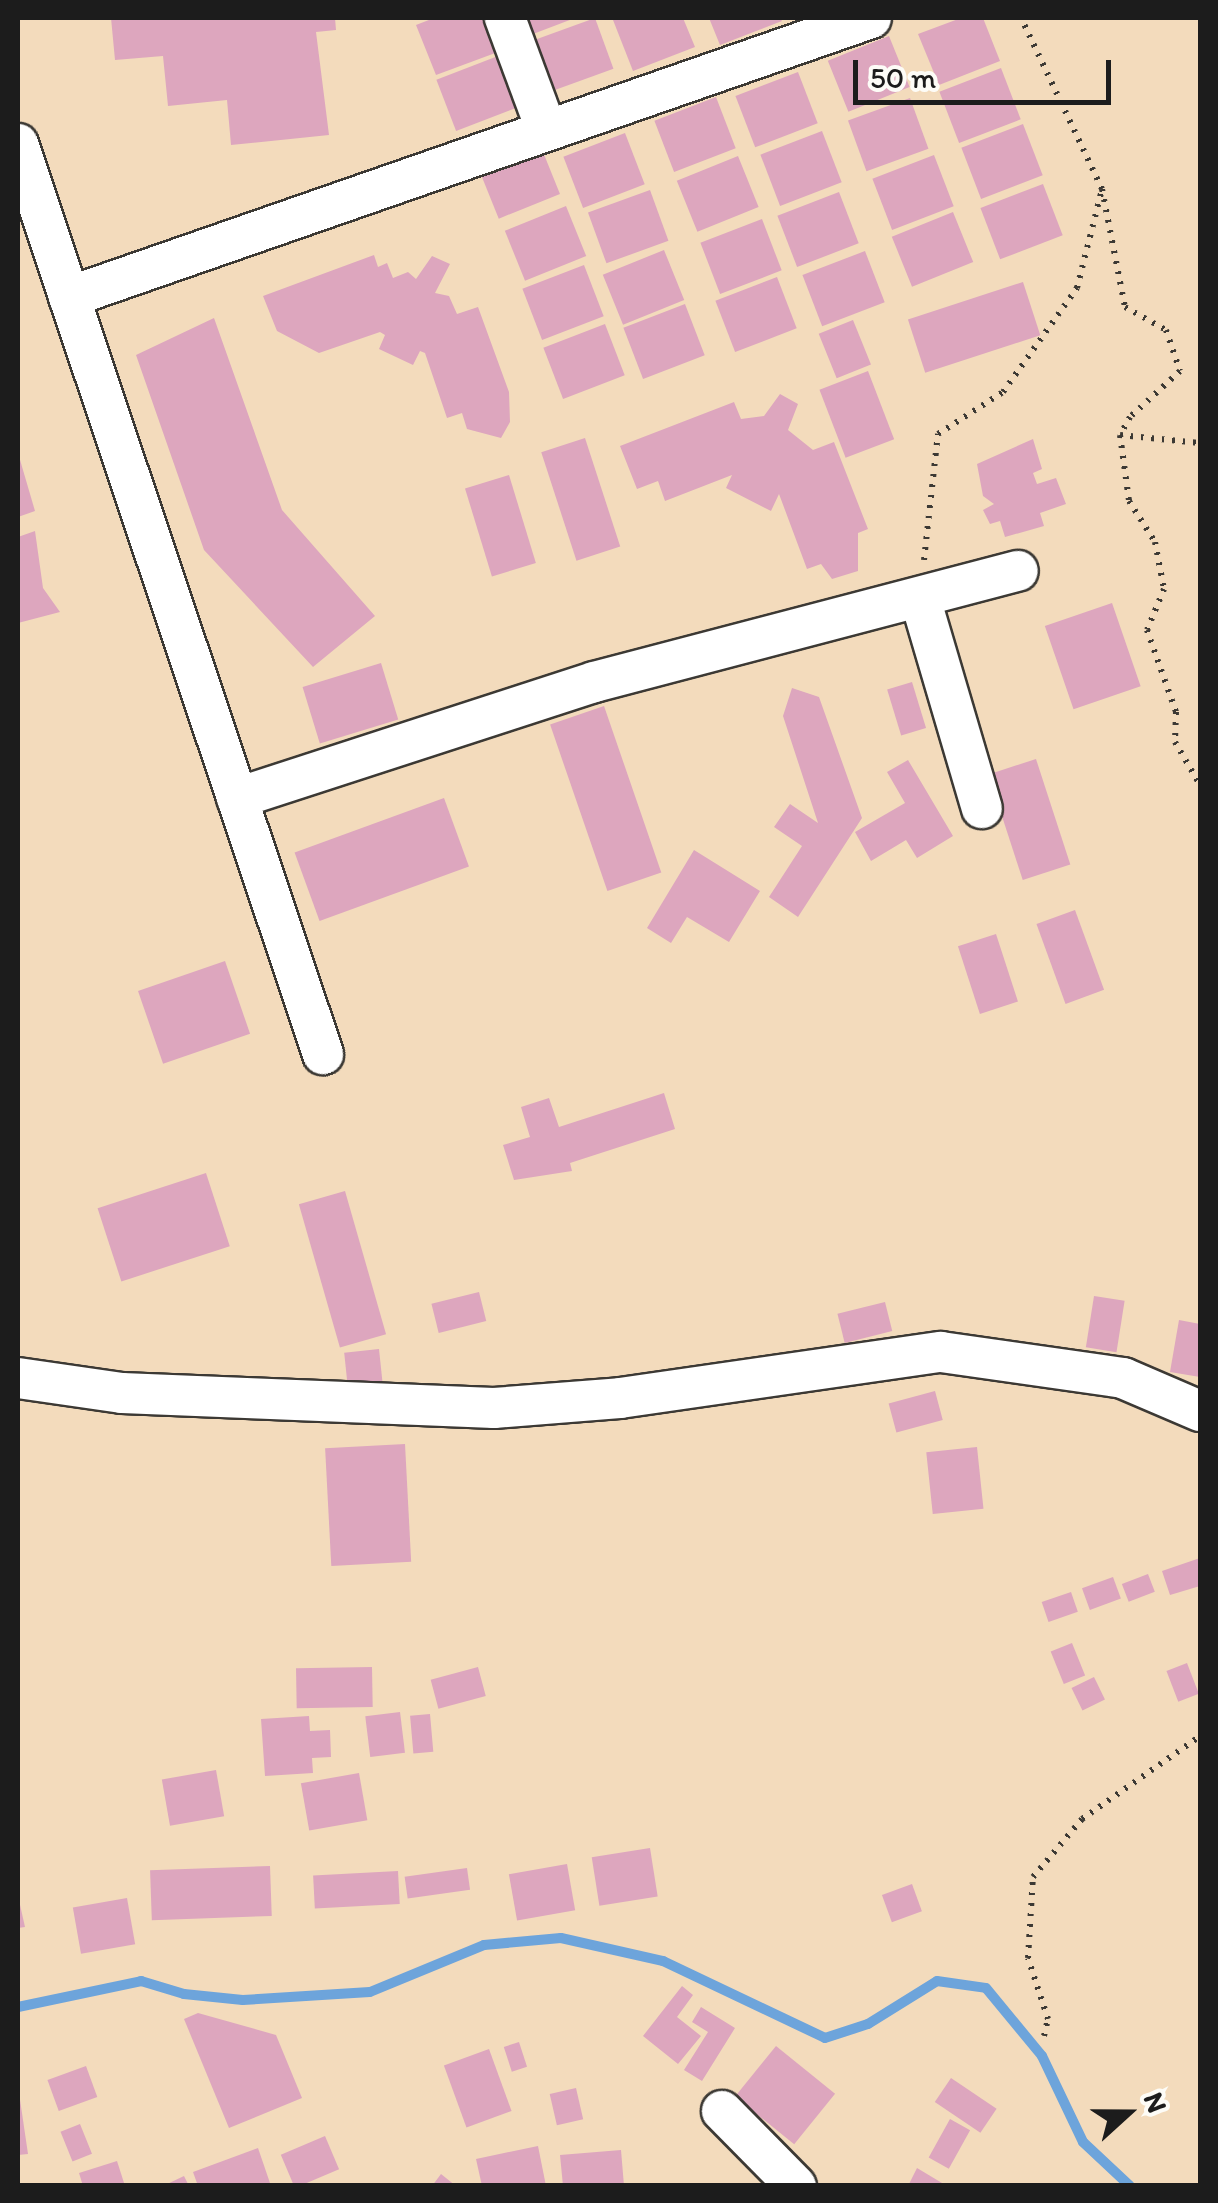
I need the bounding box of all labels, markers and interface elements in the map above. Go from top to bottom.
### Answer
scale bar [858,40,1116,102]
text: 50 m [870,59,936,96]
north arrow [1078,2063,1178,2163]
text: N [1137,2087,1175,2117]

